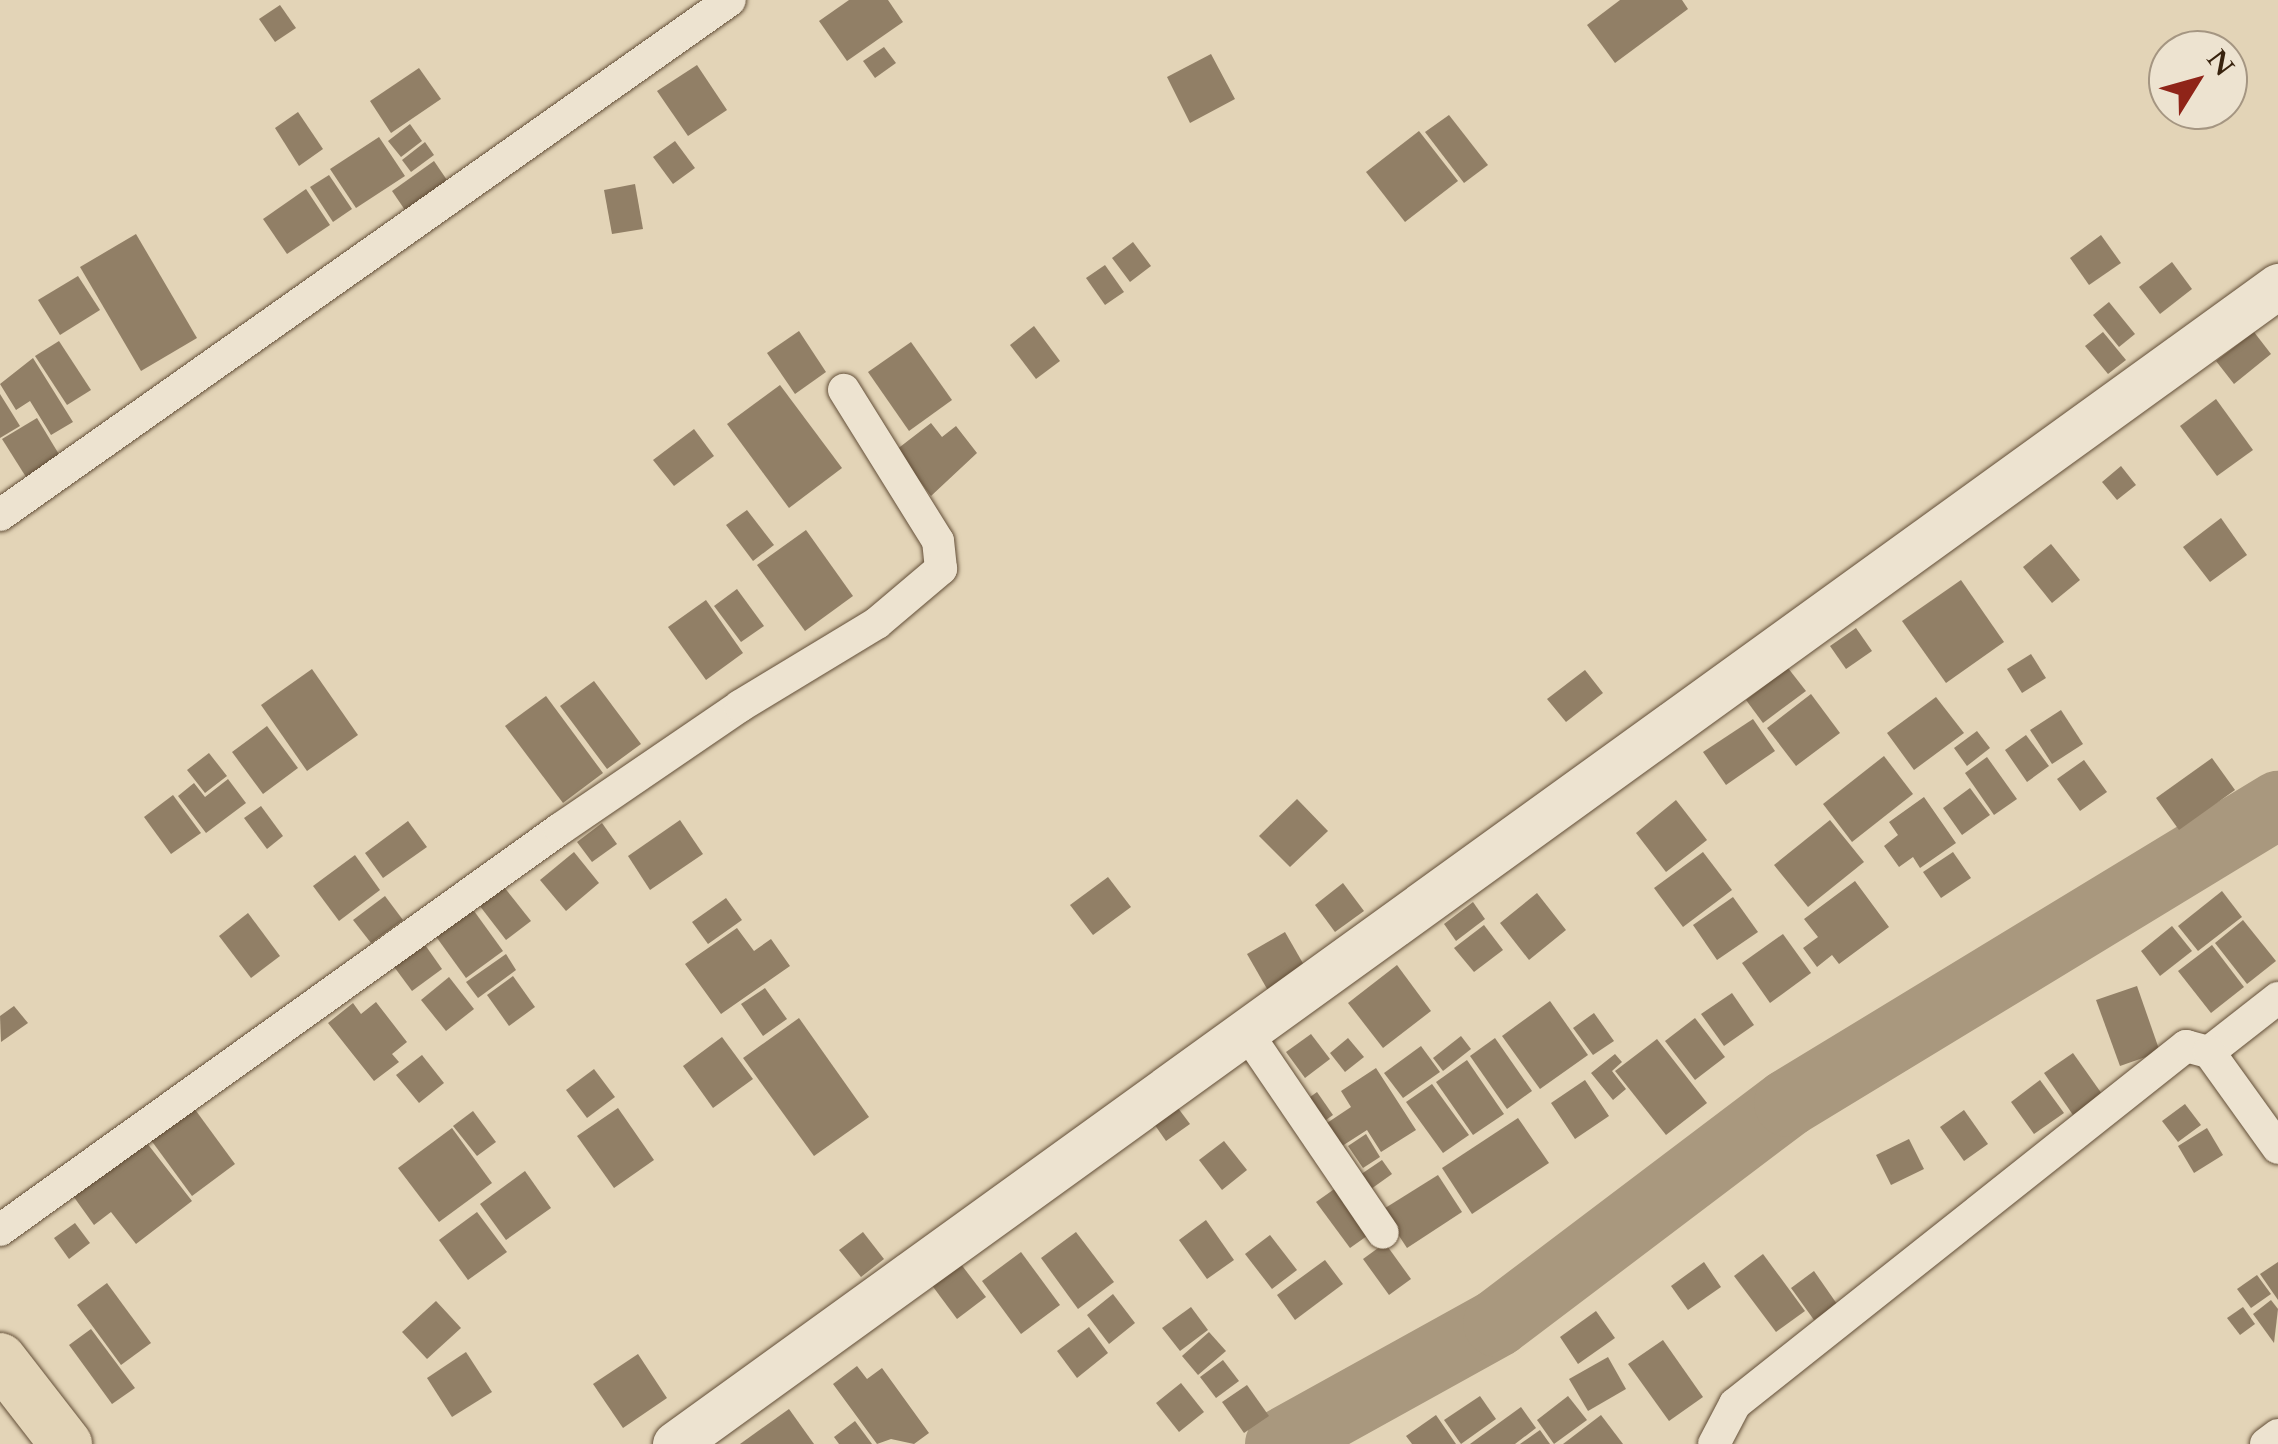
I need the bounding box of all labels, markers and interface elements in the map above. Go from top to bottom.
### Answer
north arrow [2148,30,2248,130]
text: N [2198,42,2243,84]

